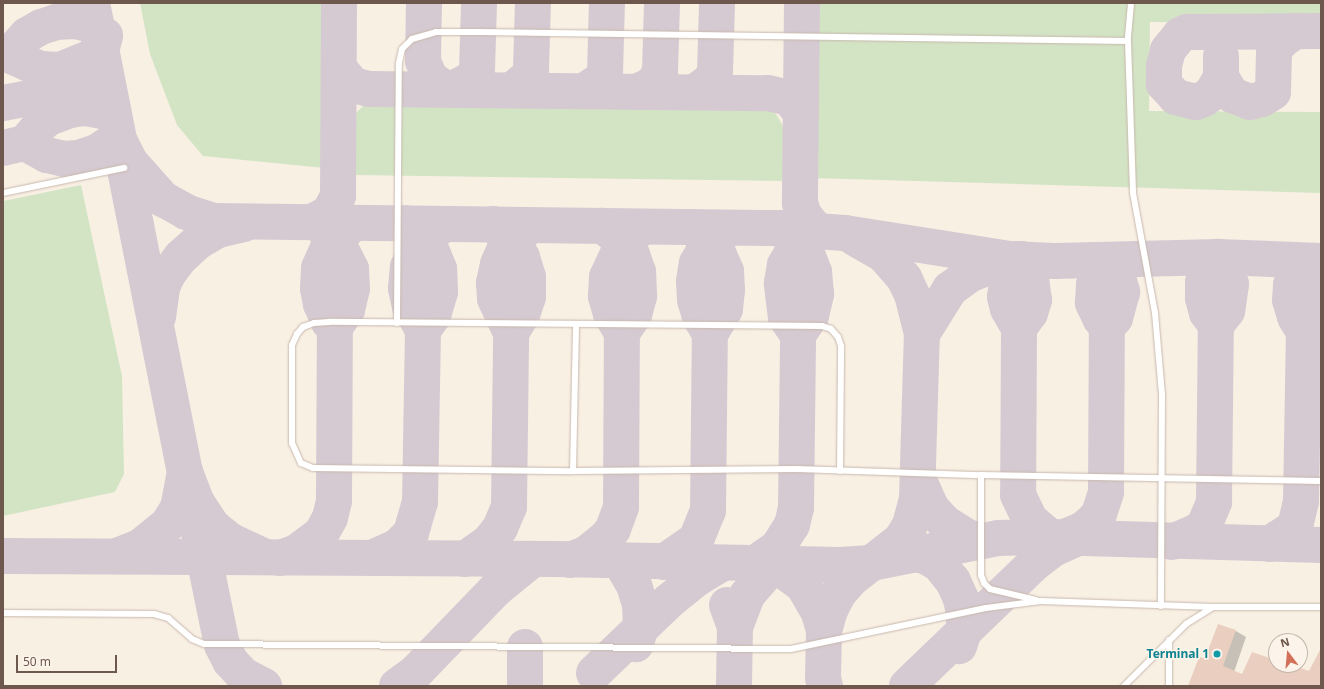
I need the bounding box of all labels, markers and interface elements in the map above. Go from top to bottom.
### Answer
north arrow [1268,633,1308,673]
text: N [1278,634,1291,650]
scale bar [18,647,119,673]
place label: Terminal 1 [1147,647,1209,661]
marker: Terminal 1 [1212,649,1222,659]
text: 50 m [23,653,51,670]

